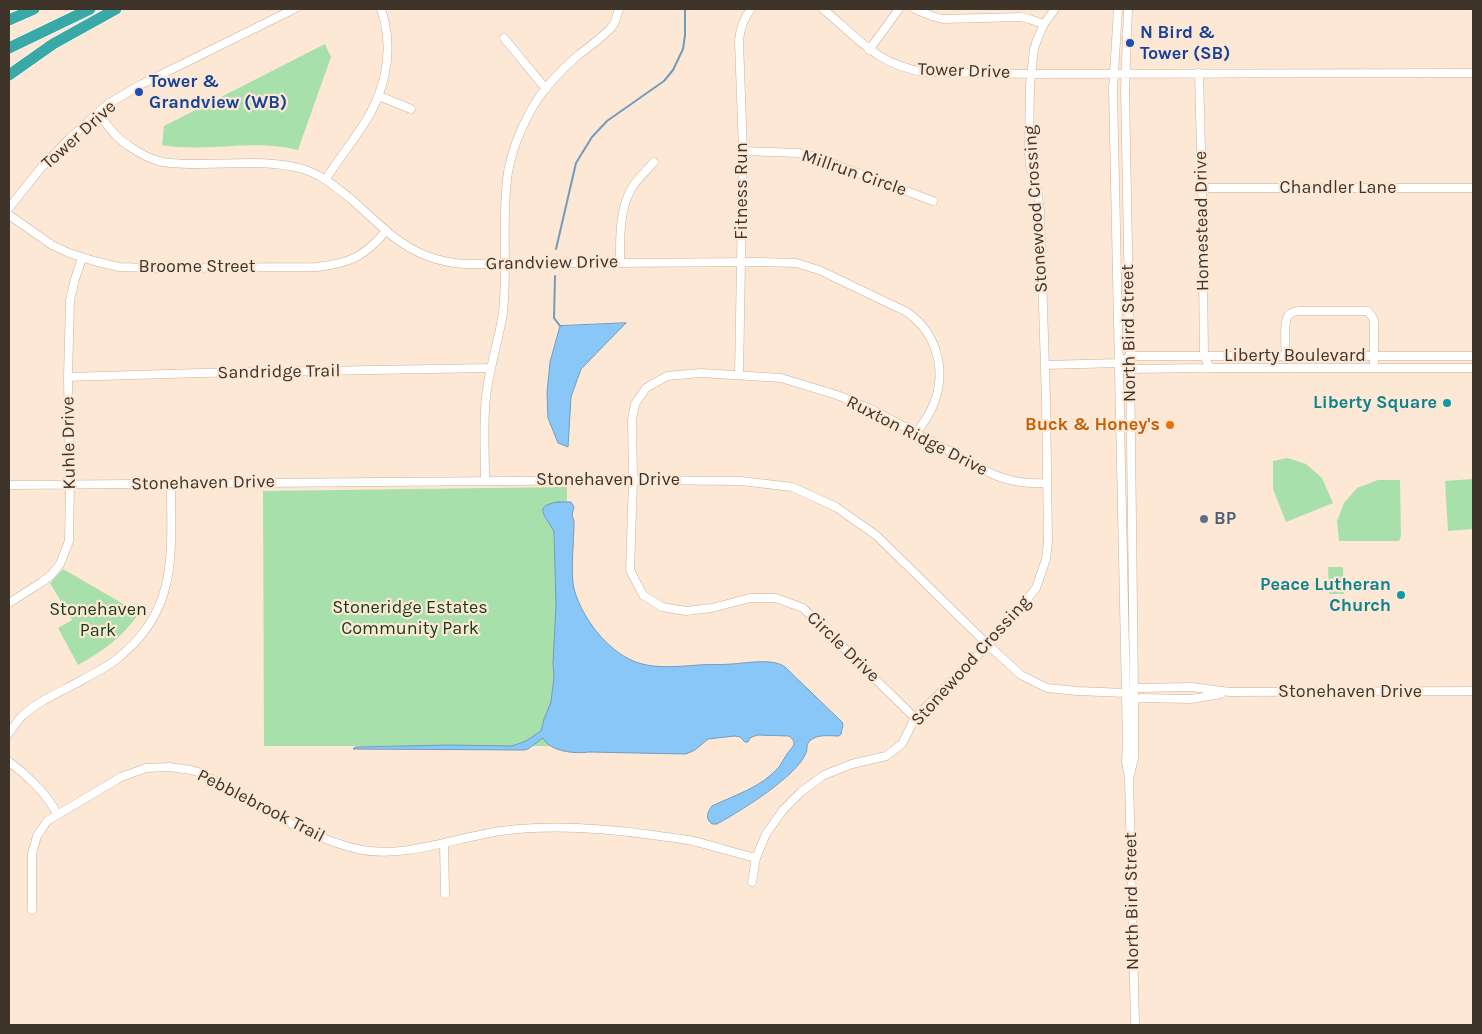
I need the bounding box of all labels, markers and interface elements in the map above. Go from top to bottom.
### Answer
place label: N Bird & Tower (SB) [1140,22,1230,64]
marker: N Bird & Tower (SB) [1124,37,1136,49]
street label: Tower Drive [917,59,1011,83]
place label: Tower & Grandview (WB) [149,71,287,114]
marker: Tower & Grandview (WB) [133,86,145,98]
street label: Tower Drive [37,96,121,174]
street label: Stonewood Crossing [1019,124,1053,294]
street label: Fitness Run [731,142,753,240]
street label: Millrun Circle [799,145,909,201]
street label: Homestead Drive [1190,151,1214,291]
street label: Chandler Lane [1280,177,1396,199]
street label: Grandview Drive [486,251,618,275]
street label: Broome Street [138,256,256,278]
street label: North Bird Street [1117,264,1141,402]
street label: Liberty Boulevard [1224,345,1366,367]
street label: Sandridge Trail [217,360,341,384]
street label: Ruxton Ridge Drive [843,391,991,481]
place label: Liberty Square [1313,392,1437,414]
street label: Kuhle Drive [57,396,81,490]
marker: Liberty Square [1441,397,1453,409]
place label: Buck & Honey's [1025,414,1160,436]
marker: Buck & Honey's [1164,419,1176,431]
street label: Stonehaven Drive [536,469,680,491]
street label: Stonehaven Drive [131,471,275,495]
place label: BP [1214,508,1236,530]
marker: BP [1198,513,1210,525]
place label: Peace Lutheran Church [1260,574,1391,616]
marker: Peace Lutheran Church [1395,589,1407,601]
street label: Stonewood Crossing [907,591,1035,731]
park label: Stoneridge Estates Community Park [332,597,488,640]
park label: Stonehaven Park [49,599,147,642]
street label: Circle Drive [802,607,884,687]
street label: Stonehaven Drive [1278,681,1422,703]
street label: Pebblebrook Trail [193,764,329,848]
street label: North Bird Street [1120,832,1144,970]

